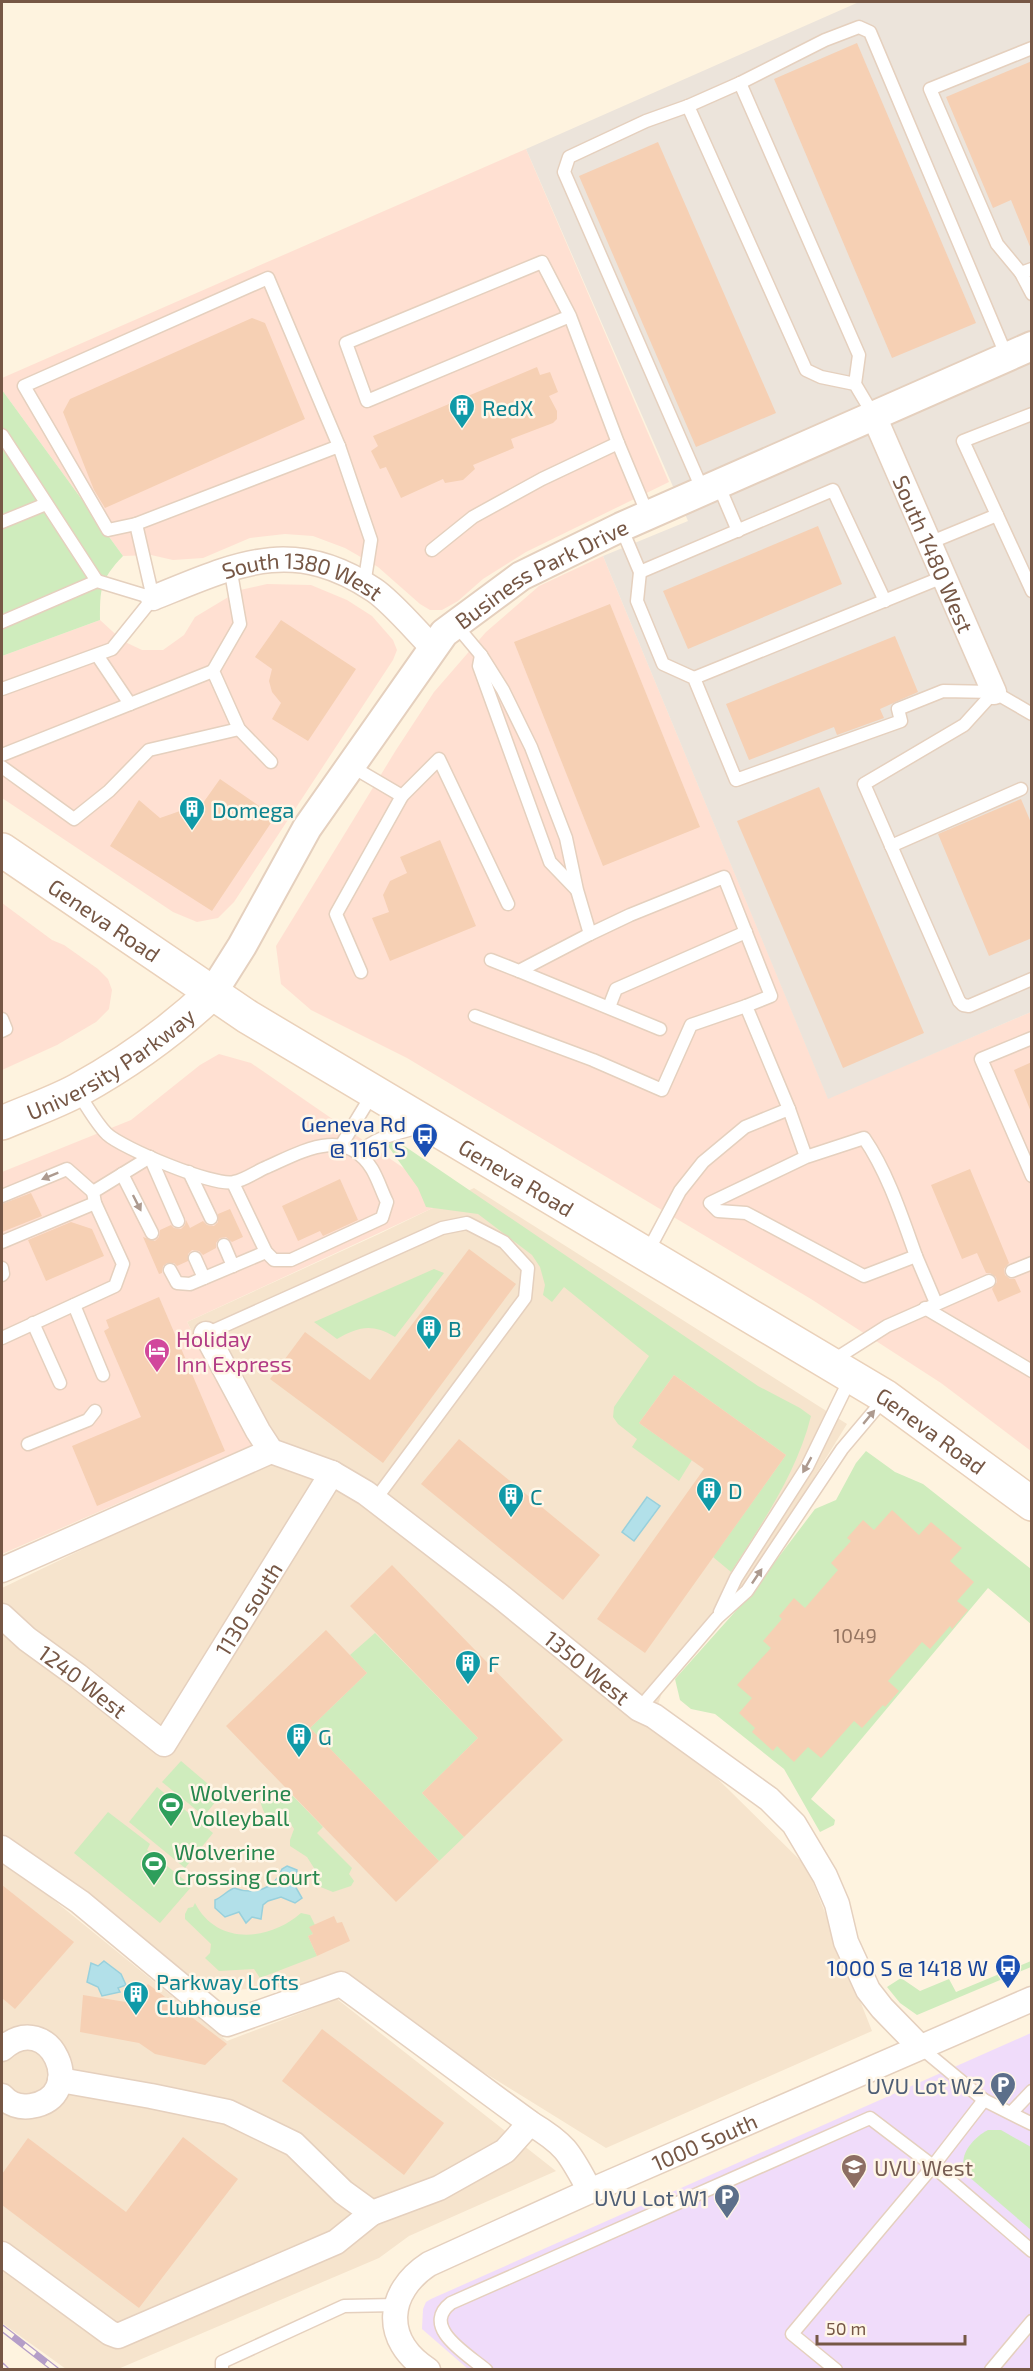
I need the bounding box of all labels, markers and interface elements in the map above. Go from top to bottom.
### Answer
building icon: RedX [447,392,477,430]
place label: RedX [482,394,533,420]
street label: South 1480 West [888,471,979,636]
street label: Business Park Drive [449,513,632,634]
street label: South 1380 West [218,546,388,605]
building icon: Domega [177,794,207,832]
place label: Domega [212,796,294,822]
street label: Geneva Road [44,873,165,967]
street label: University Parkway [23,1002,200,1125]
place label: Geneva Rd @ 1161 S [301,1110,406,1161]
bus stop icon: Geneva Rd @ 1161 S [410,1121,440,1159]
street label: Geneva Road [454,1133,579,1221]
one-way arrow [41,1172,59,1181]
one-way arrow [132,1195,142,1212]
building icon: B [414,1313,444,1351]
place label: B [448,1315,462,1341]
place label: Holiday Inn Express [176,1325,292,1376]
hotel icon: Holiday Inn Express [142,1336,172,1374]
street label: Geneva Road [872,1381,991,1479]
one-way arrow [862,1410,875,1425]
one-way arrow [802,1457,812,1474]
building icon: D [694,1475,724,1513]
place label: D [728,1477,743,1503]
building icon: C [496,1481,526,1519]
place label: C [530,1483,543,1509]
street label: 1130 south [209,1557,287,1660]
one-way arrow [751,1569,763,1585]
house number: 1049 [833,1623,877,1647]
street label: 1350 West [540,1625,636,1710]
street label: 1240 West [34,1639,133,1723]
building icon: F [453,1648,483,1686]
place label: F [488,1650,500,1676]
building icon: G [284,1721,314,1759]
place label: G [318,1723,332,1749]
place label: Wolverine Volleyball [190,1779,291,1830]
sports icon: Wolverine Volleyball [156,1790,186,1828]
place label: Wolverine Crossing Court [174,1838,320,1889]
sports icon: Wolverine Crossing Court [139,1849,169,1887]
bus stop icon: 1000 S @ 1418 W [993,1952,1023,1990]
place label: 1000 S @ 1418 W [827,1954,988,1980]
place label: Parkway Lofts Clubhouse [156,1968,299,2019]
building icon: Parkway Lofts Clubhouse [121,1979,151,2017]
parking icon: UVU Lot W2 [988,2070,1018,2108]
place label: UVU Lot W2 [866,2072,984,2098]
street label: 1000 South [648,2107,761,2176]
school or university icon: UVU West [839,2152,869,2190]
place label: UVU West [874,2154,973,2180]
parking icon: UVU Lot W1 [712,2182,742,2220]
place label: UVU Lot W1 [594,2184,708,2210]
scale bar [817,2308,966,2346]
text: 50 m [826,2317,866,2339]

